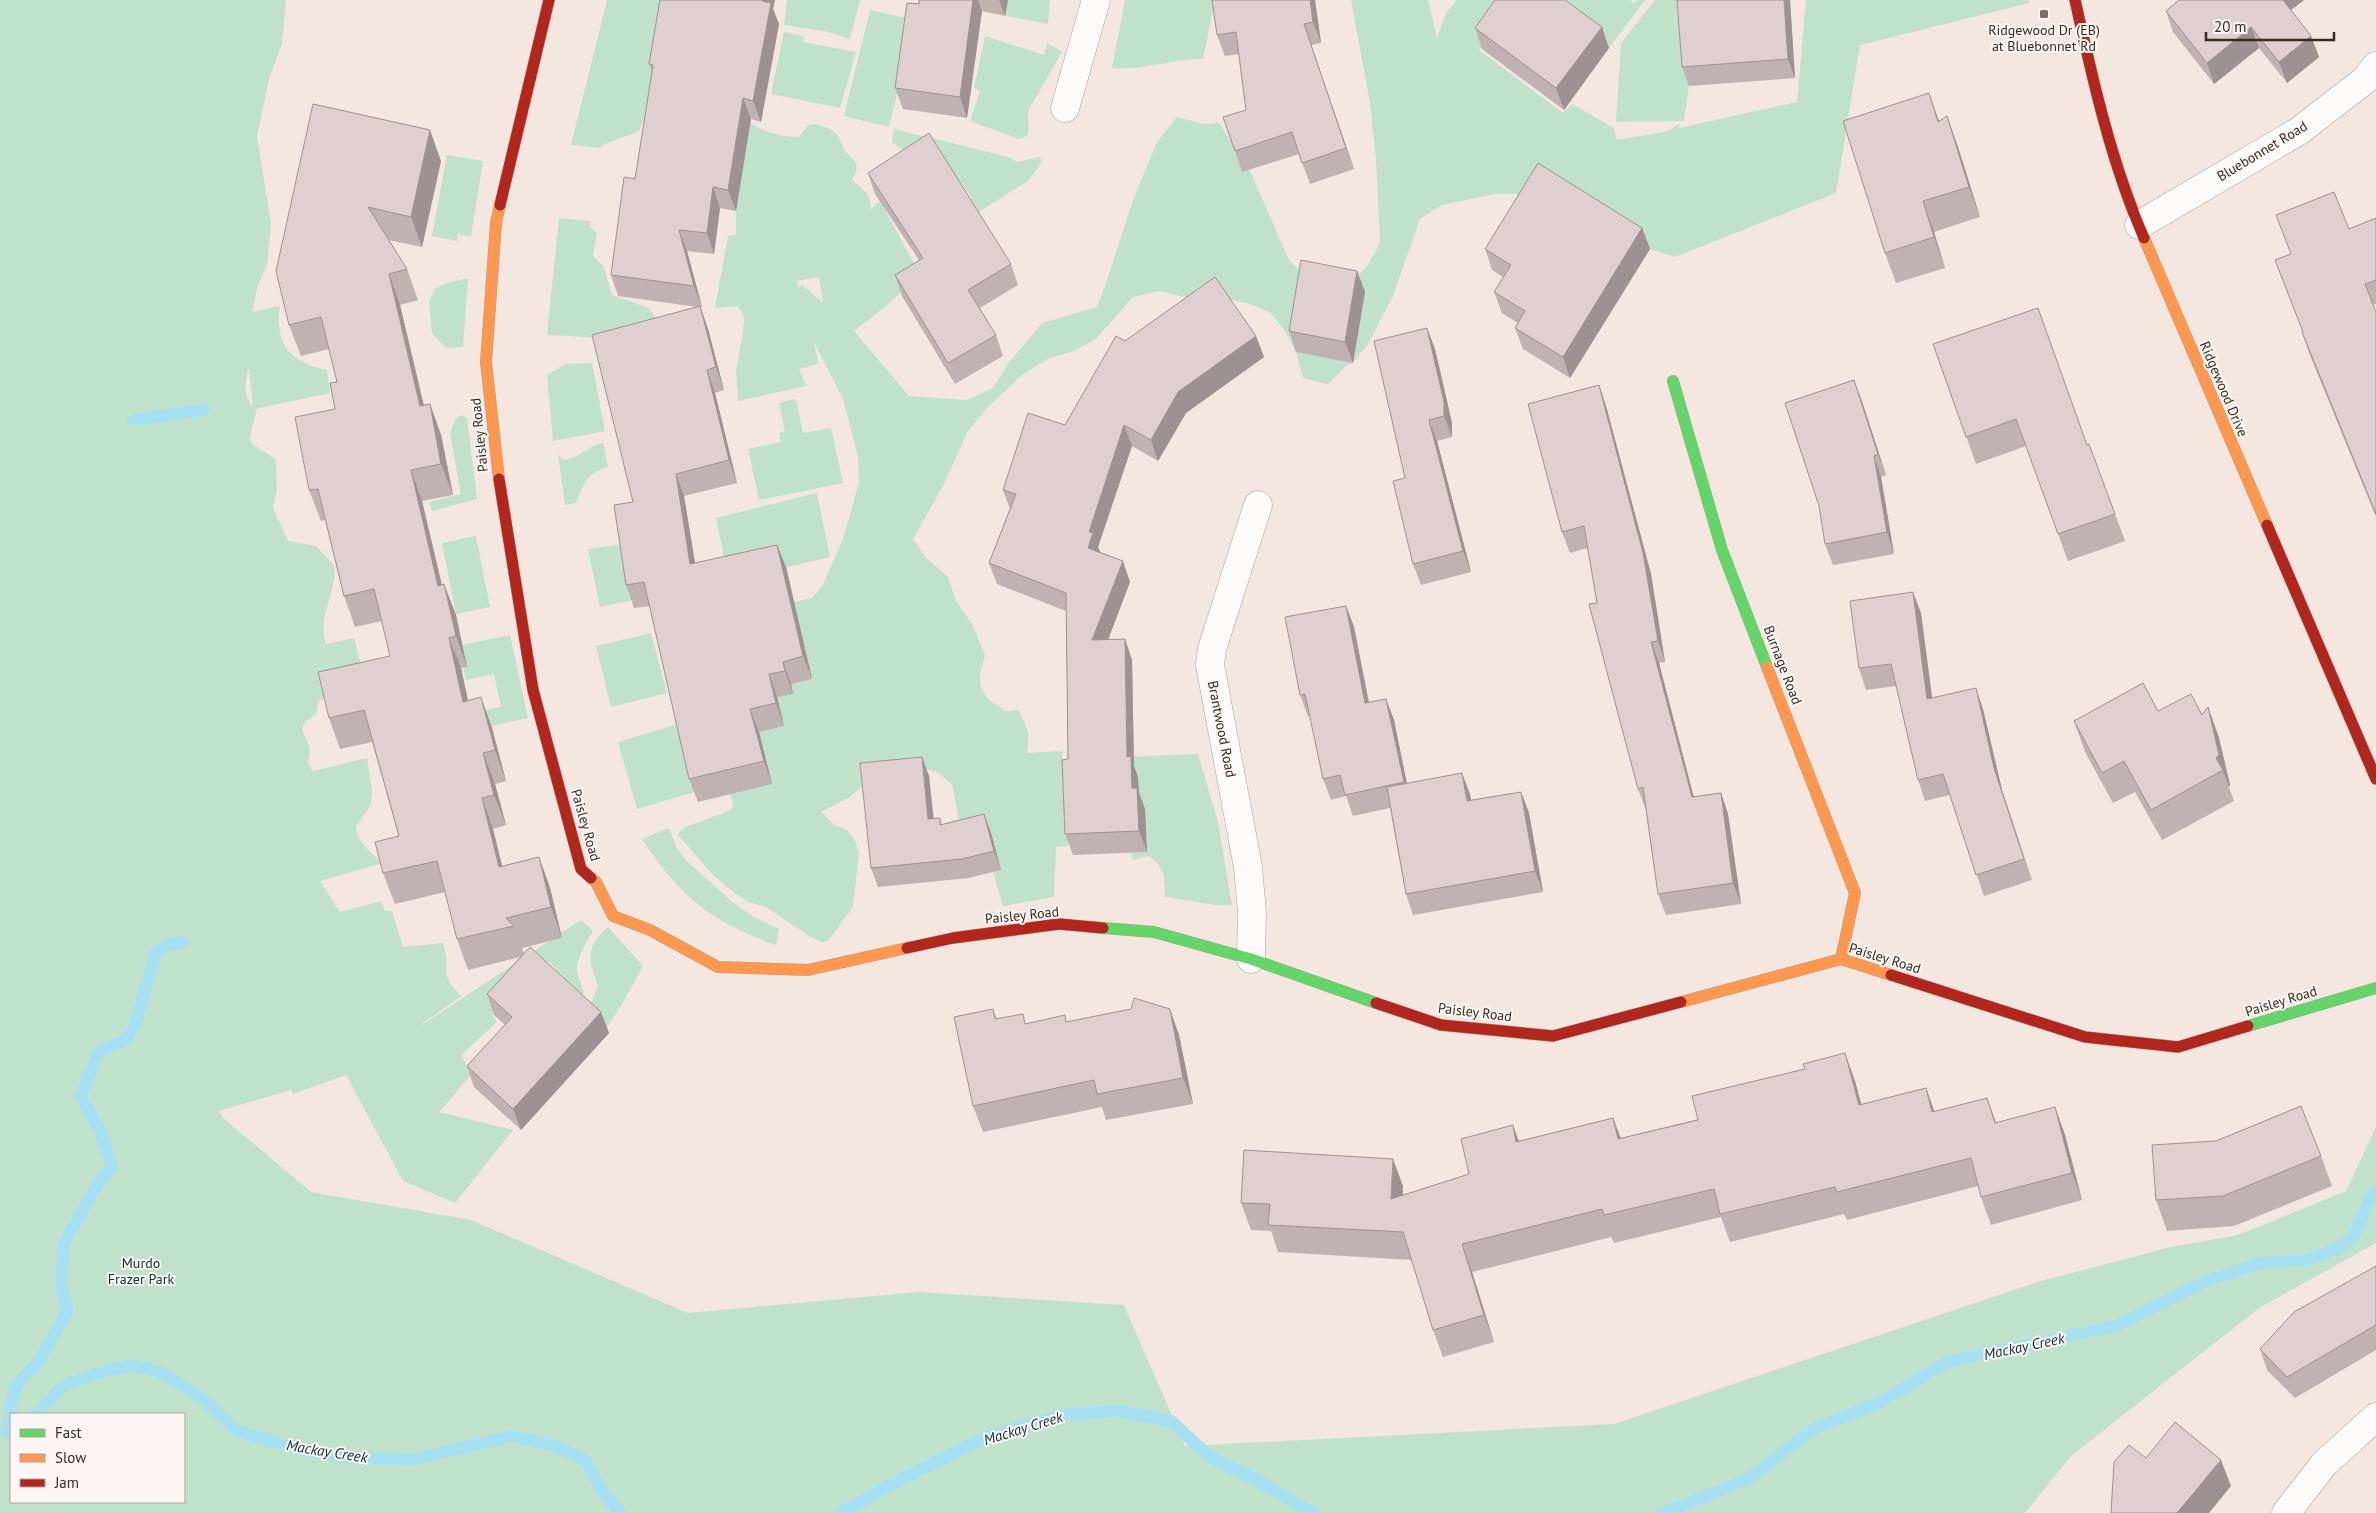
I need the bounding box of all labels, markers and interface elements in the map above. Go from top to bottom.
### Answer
marker: Ridgewood Dr (EB) at Bluebonnet Rd [2038,8,2050,20]
scale bar [2206,10,2334,42]
text: 20 m [2214,17,2247,36]
place label: Ridgewood Dr (EB) at Bluebonnet Rd [1988,21,2100,55]
street label: Bluebonnet Road [2213,117,2311,185]
street label: Ridgewood Drive [2196,339,2252,439]
street label: Paisley Road [466,397,492,473]
street label: Burnage Road [1760,623,1806,707]
street label: Brantwood Road [1204,679,1240,779]
street label: Paisley Road [567,787,605,863]
street label: Paisley Road [984,902,1060,928]
street label: Paisley Road [1847,939,1923,977]
street label: Paisley Road [2243,982,2319,1020]
street label: Paisley Road [1437,999,1513,1025]
park label: Murdo Frazer Park [108,1254,174,1288]
water label: Mackay Creek [1982,1328,2067,1364]
water label: Mackay Creek [981,1407,1066,1449]
legend [10,1413,185,1503]
text: Fast [55,1423,82,1442]
water label: Mackay Creek [285,1435,370,1467]
text: Slow [55,1448,86,1467]
text: Jam [54,1473,79,1492]

